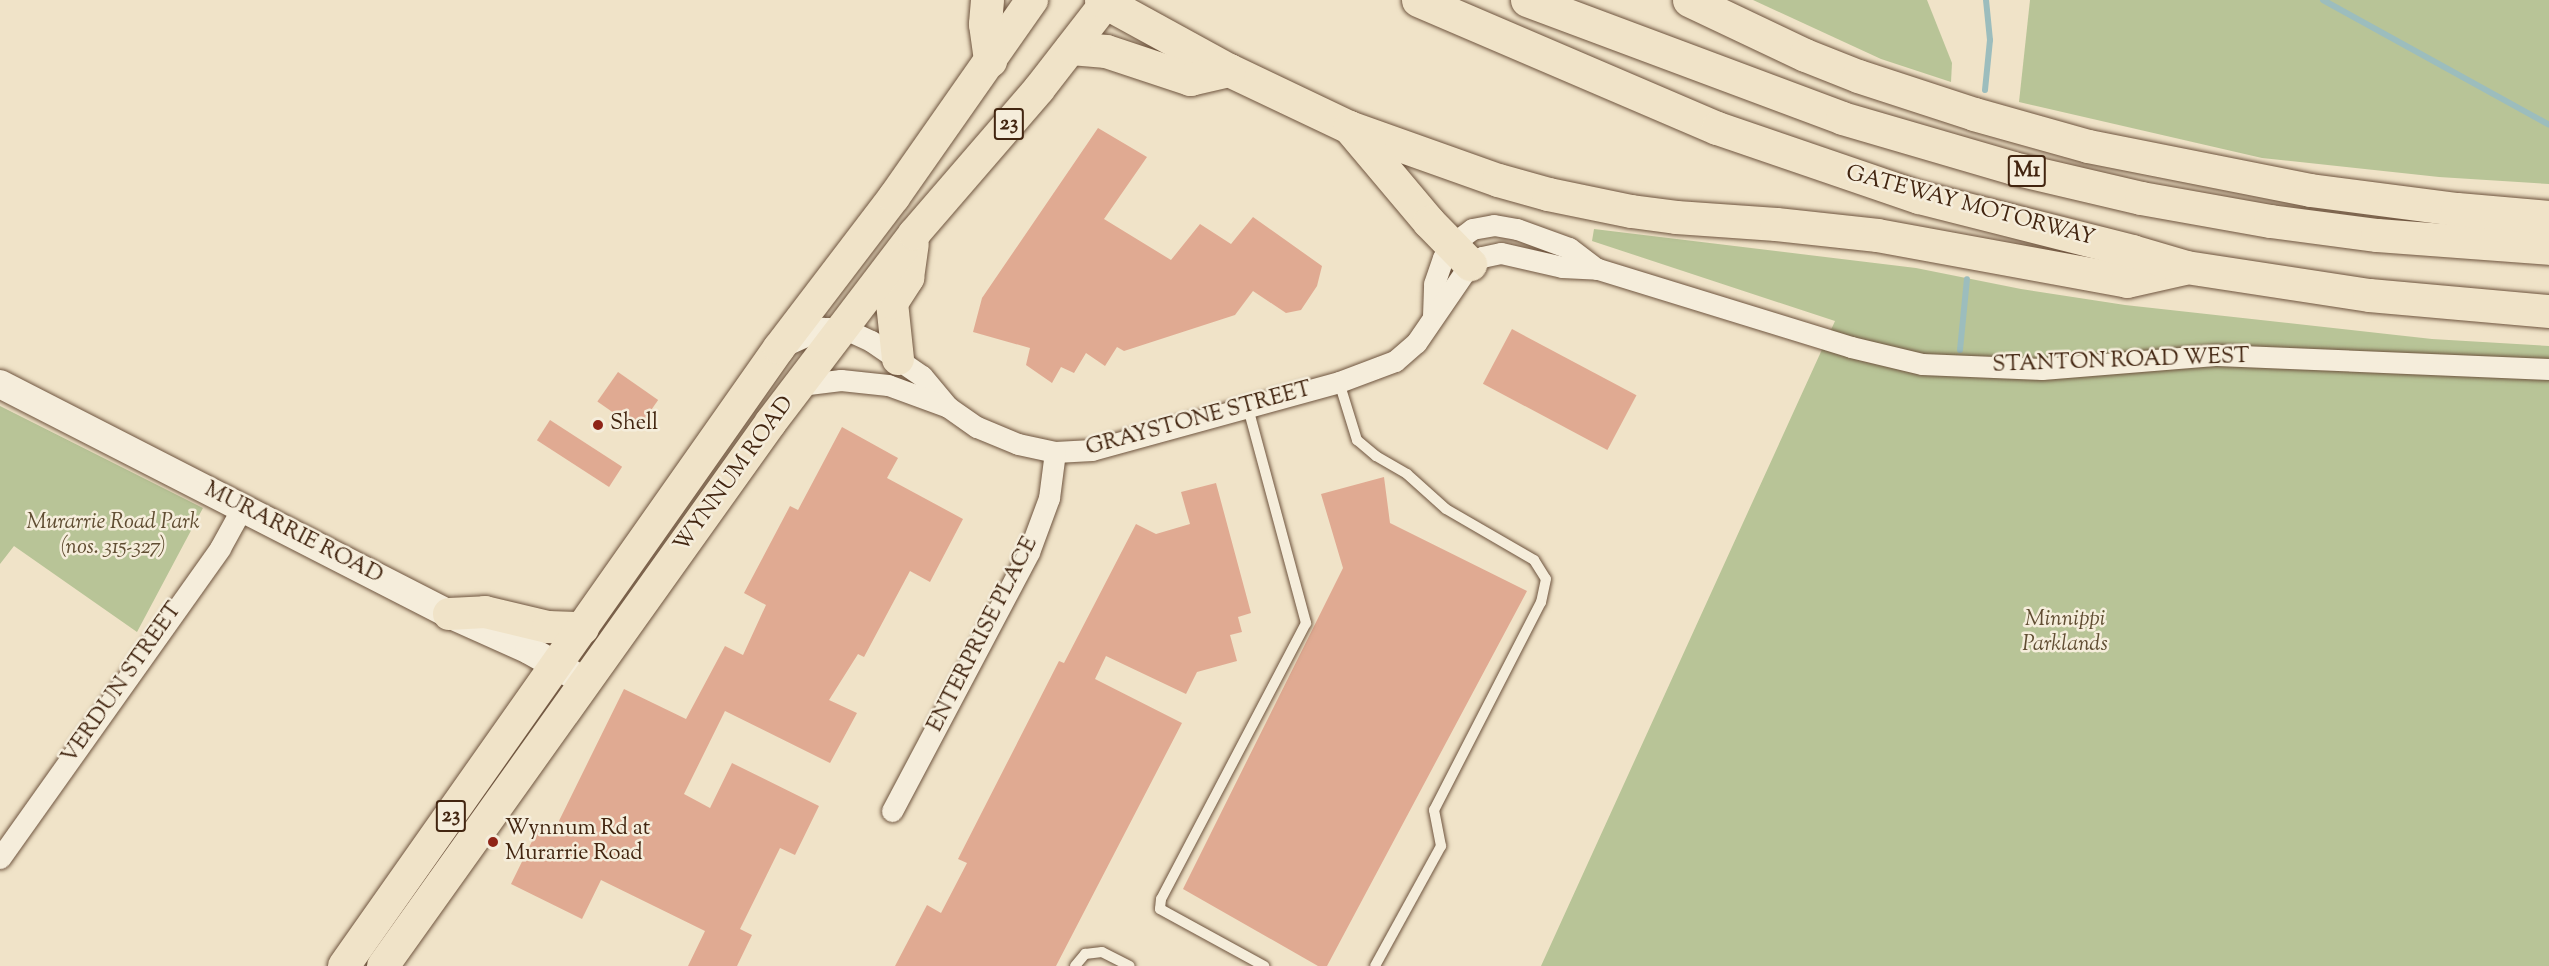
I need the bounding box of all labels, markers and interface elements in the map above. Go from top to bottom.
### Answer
road number: 23 [992,106,1026,142]
road number: M1 [2008,153,2046,189]
street label: GATEWAY MOTORWAY [1843,161,2097,253]
street label: STANTON ROAD WEST [1992,344,2250,380]
street label: GRAYSTONE STREET [1083,377,1315,463]
street label: WYNNUM ROAD [670,392,800,558]
place label: Shell [610,412,658,438]
marker: Shell [591,418,605,432]
street label: MURARRIE ROAD [199,478,387,590]
park label: Murarrie Road Park (nos. 315-327) [26,510,200,562]
street label: ENTERPRISE PLACE [923,533,1045,737]
street label: VERDUN STREET [57,598,189,770]
park label: Minnippi Parklands [2022,607,2108,658]
road number: 23 [434,798,468,834]
place label: Wynnum Rd at Murarrie Road [505,816,650,867]
marker: Wynnum Rd at Murarrie Road [486,835,500,849]

